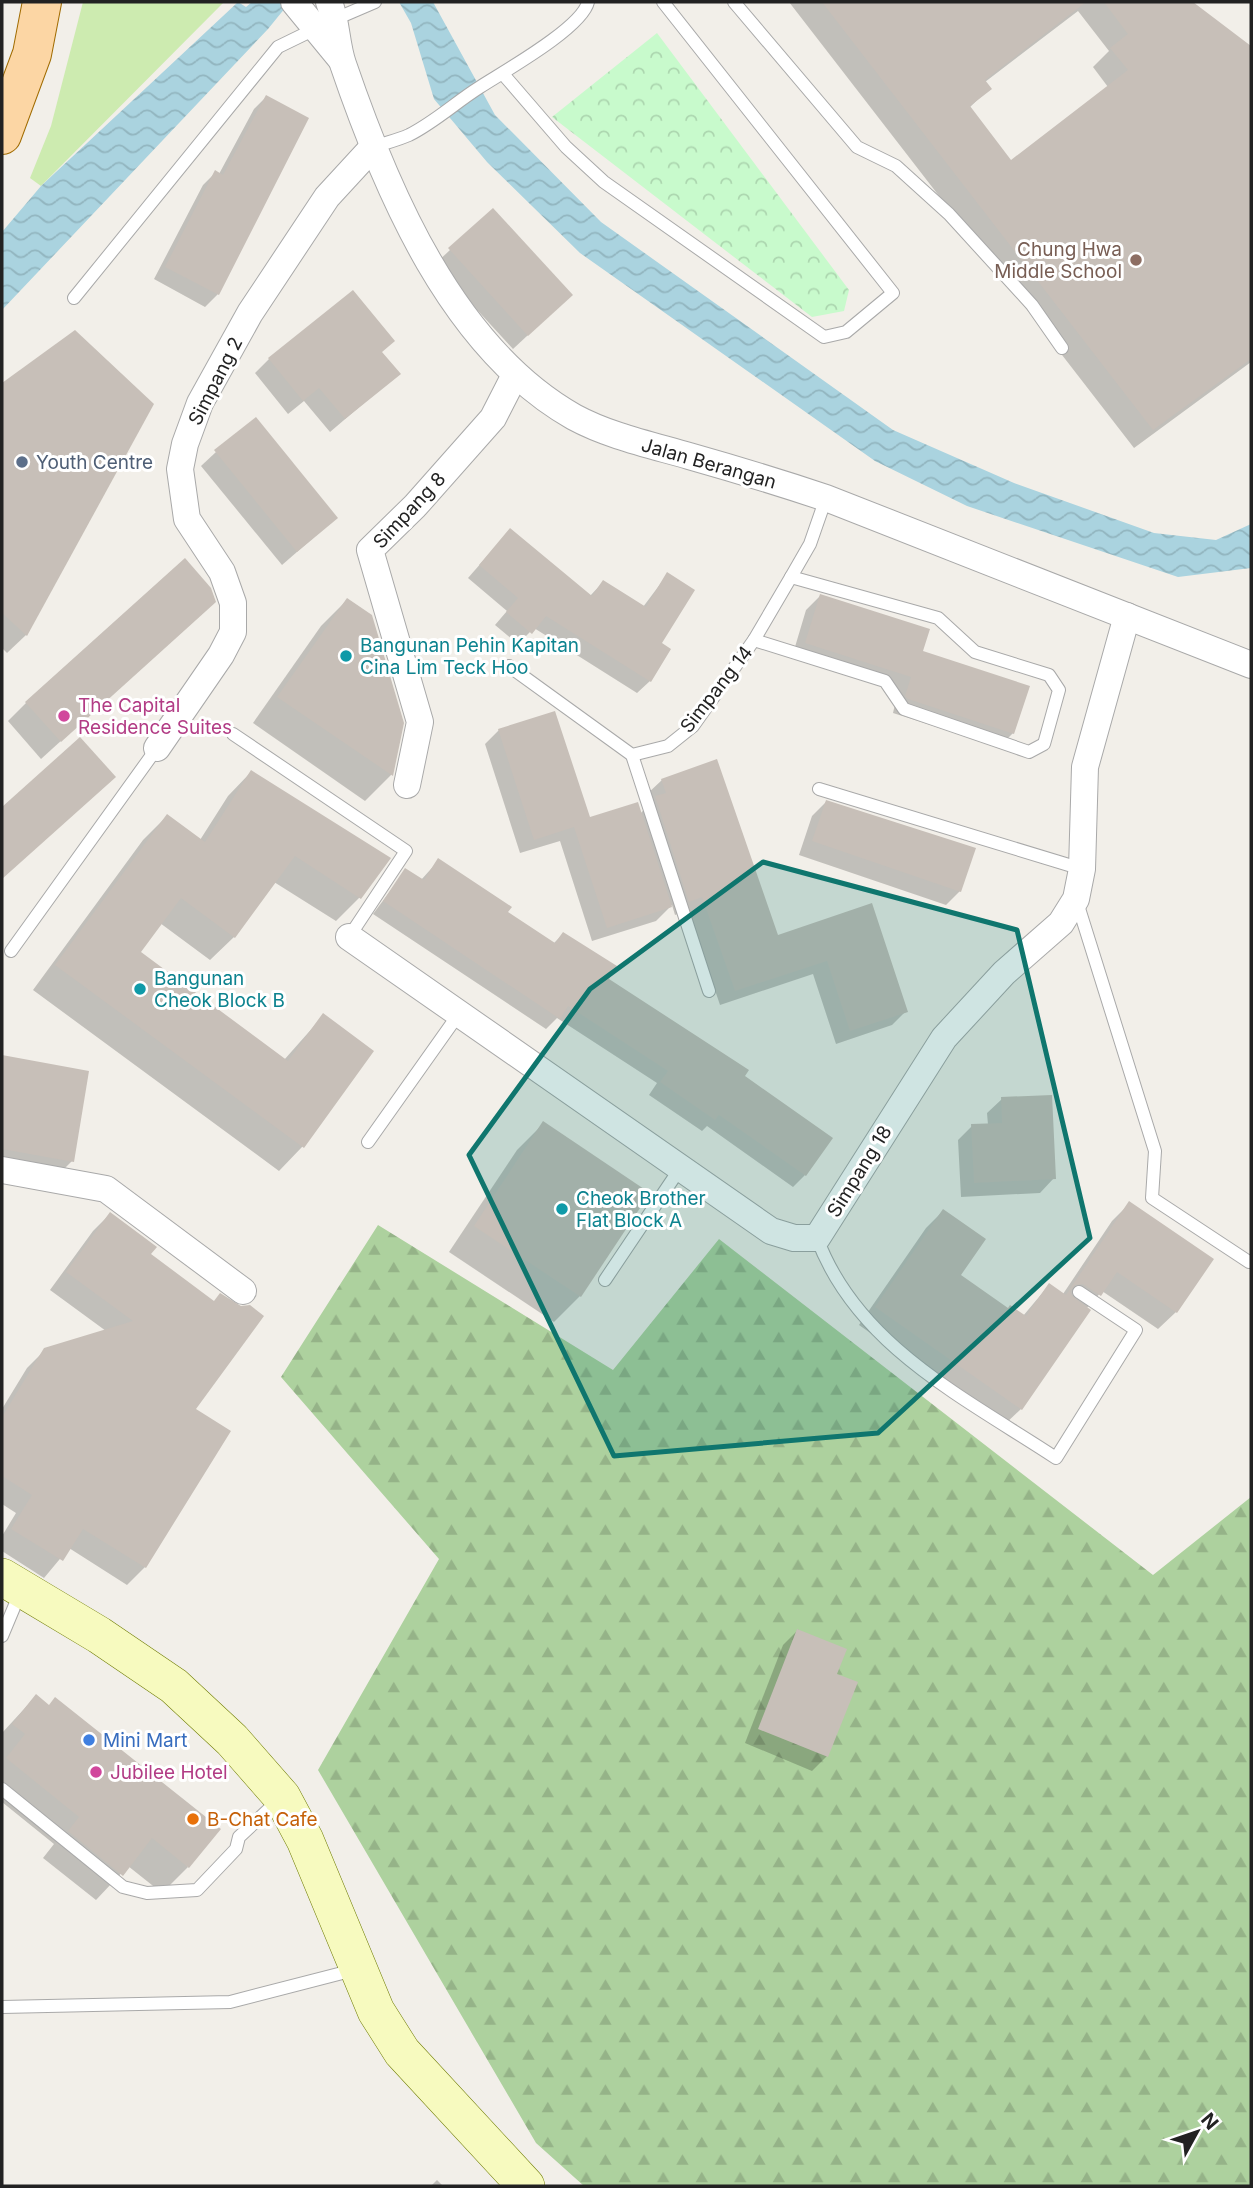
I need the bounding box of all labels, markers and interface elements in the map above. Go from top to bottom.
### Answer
place label: Chung Hwa Middle School [994,238,1122,283]
marker: Chung Hwa Middle School [1128,252,1144,268]
street label: Simpang 2 [183,333,247,429]
street label: Jalan Berangan [639,433,779,494]
place label: Youth Centre [36,451,153,474]
marker: Youth Centre [14,454,30,470]
street label: Simpang 8 [368,467,450,553]
place label: Bangunan Pehin Kapitan Cina Lim Teck Hoo [360,634,579,679]
street label: Simpang 14 [675,641,758,737]
marker: Bangunan Pehin Kapitan Cina Lim Teck Hoo [338,648,354,664]
place label: The Capital Residence Suites [78,694,232,739]
marker: The Capital Residence Suites [56,708,72,724]
place label: Bangunan Cheok Block B [154,967,285,1012]
marker: Bangunan Cheok Block B [132,981,148,997]
street label: Simpang 18 [822,1121,897,1221]
place label: Cheok Brother Flat Block A [576,1187,706,1232]
marker: Cheok Brother Flat Block A [554,1201,570,1217]
place label: Mini Mart [103,1729,187,1752]
marker: Mini Mart [81,1732,97,1748]
place label: Jubilee Hotel [110,1761,228,1784]
marker: Jubilee Hotel [88,1764,104,1780]
place label: B-Chat Cafe [207,1808,318,1831]
marker: B-Chat Cafe [185,1811,201,1827]
north arrow [1162,2097,1232,2167]
text: N [1196,2108,1223,2134]

